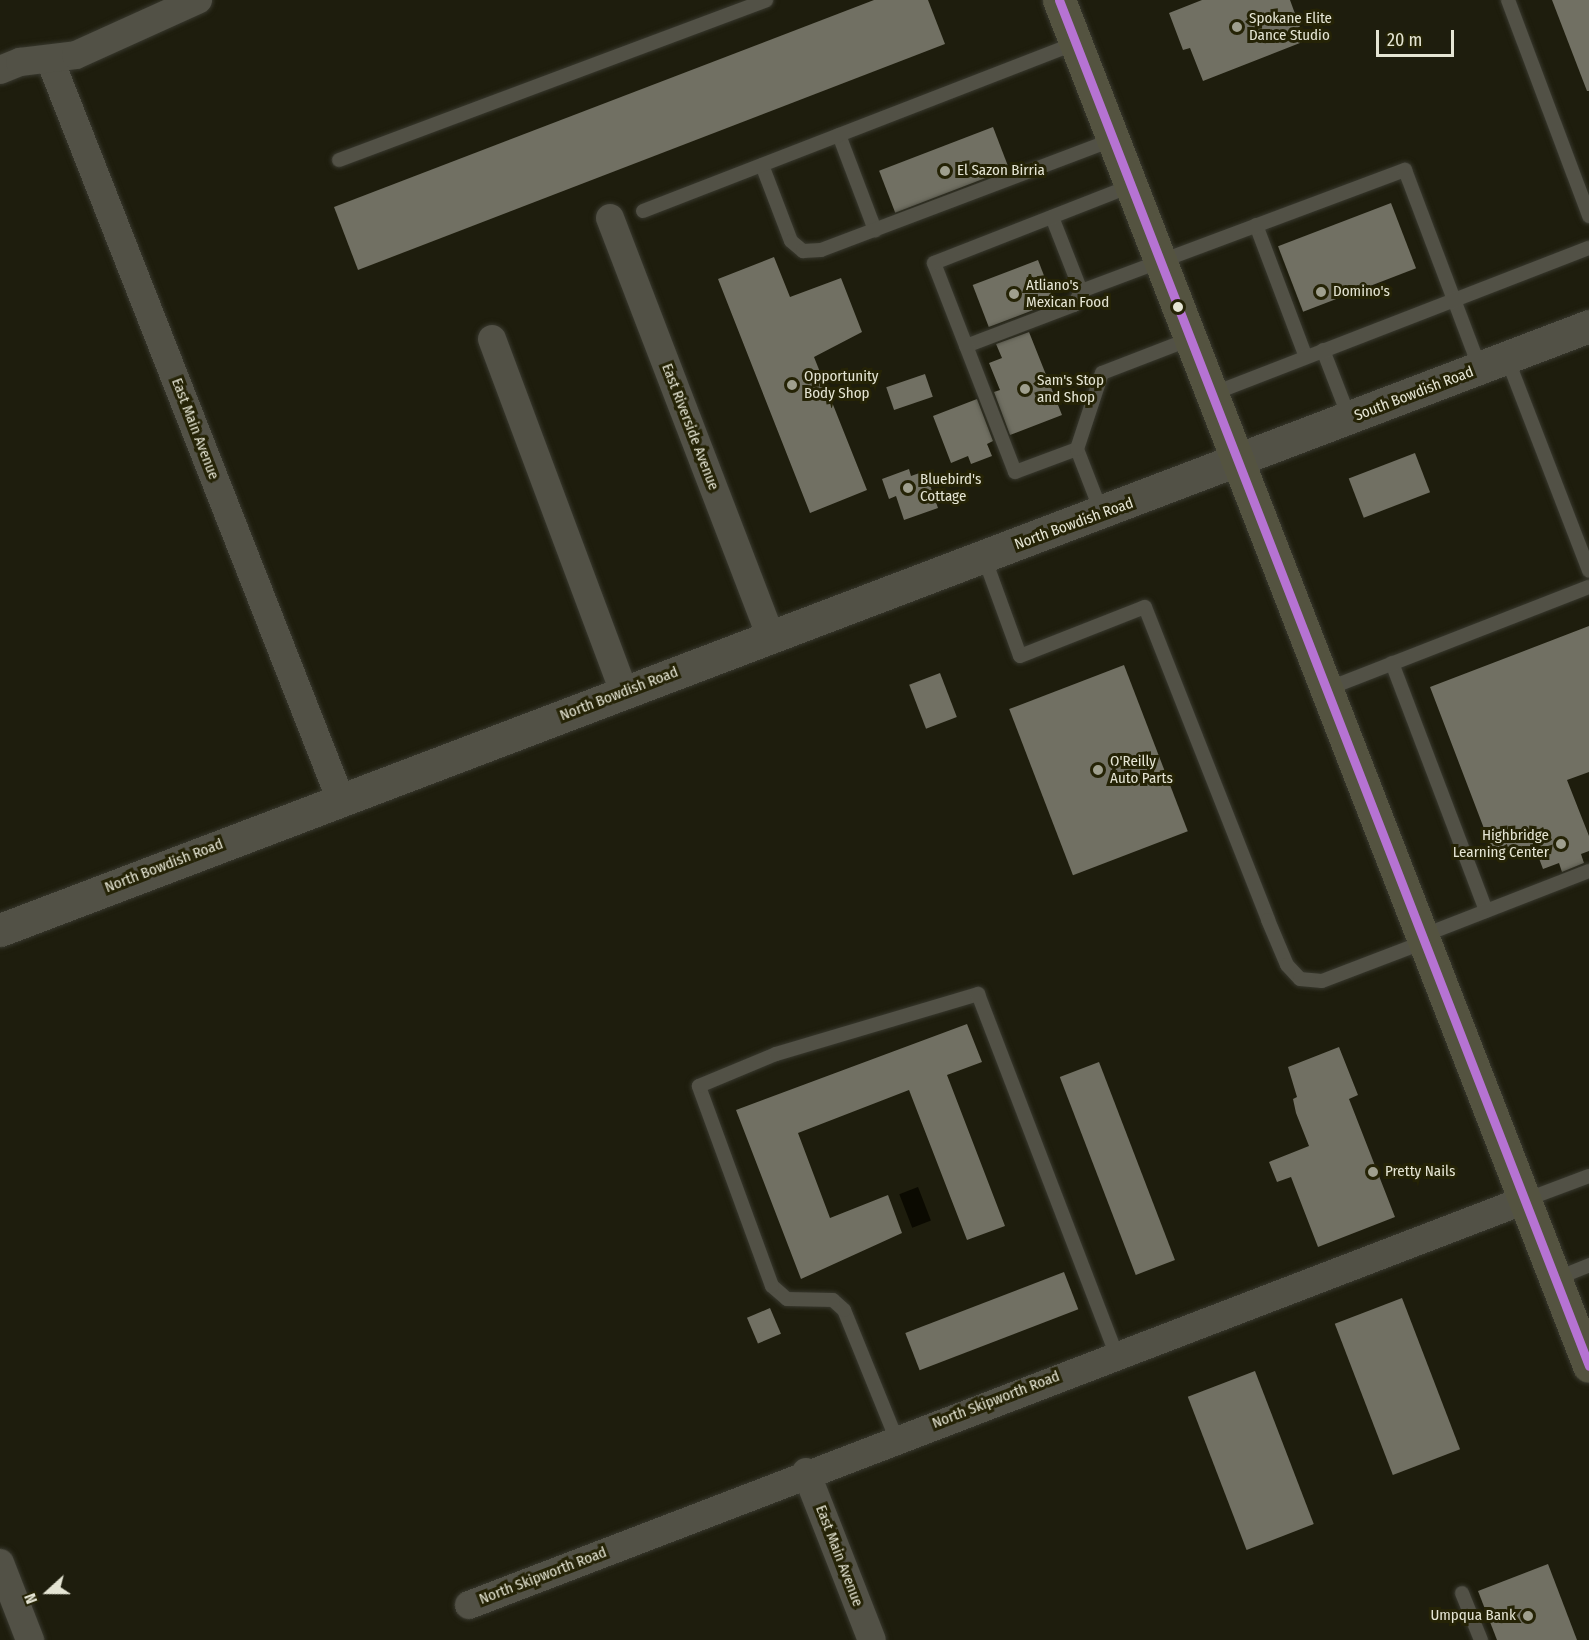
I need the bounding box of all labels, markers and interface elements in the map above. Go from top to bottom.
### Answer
place label: Spokane Elite Dance Studio [1249,9,1332,44]
scale bar [1379,18,1457,56]
marker: Spokane Elite Dance Studio [1230,20,1244,34]
text: 20 m [1387,29,1422,51]
place label: El Sazon Birria [957,162,1045,180]
marker: El Sazon Birria [938,164,952,178]
place label: Atliano's Mexican Food [1026,276,1109,311]
place label: Domino's [1333,283,1390,301]
marker: Domino's [1314,285,1328,299]
marker: Atliano's Mexican Food [1007,287,1021,301]
unlabelled marker [1172,301,1184,313]
street label: East Riverside Avenue [658,361,722,493]
street label: South Bowdish Road [1352,363,1476,425]
place label: Opportunity Body Shop [804,367,878,402]
place label: Sam's Stop and Shop [1037,371,1104,406]
street label: East Main Avenue [167,376,223,482]
marker: Opportunity Body Shop [785,378,799,392]
marker: Sam's Stop and Shop [1018,382,1032,396]
place label: Bluebird's Cottage [920,470,981,505]
marker: Bluebird's Cottage [901,481,915,495]
street label: North Bowdish Road [1012,494,1136,554]
street label: North Bowdish Road [557,663,681,725]
place label: O'Reilly Auto Parts [1110,752,1173,787]
marker: O'Reilly Auto Parts [1091,763,1105,777]
place label: Highbridge Learning Center [1453,826,1549,861]
street label: North Bowdish Road [102,835,226,897]
marker: Highbridge Learning Center [1554,837,1568,851]
place label: Pretty Nails [1385,1163,1455,1181]
marker: Pretty Nails [1366,1165,1380,1179]
street label: North Skipworth Road [930,1367,1062,1433]
street label: East Main Avenue [811,1503,867,1609]
street label: North Skipworth Road [477,1543,609,1609]
north arrow [18,1562,78,1622]
text: N [20,1591,41,1607]
place label: Umpqua Bank [1430,1607,1516,1625]
marker: Umpqua Bank [1521,1609,1535,1623]

